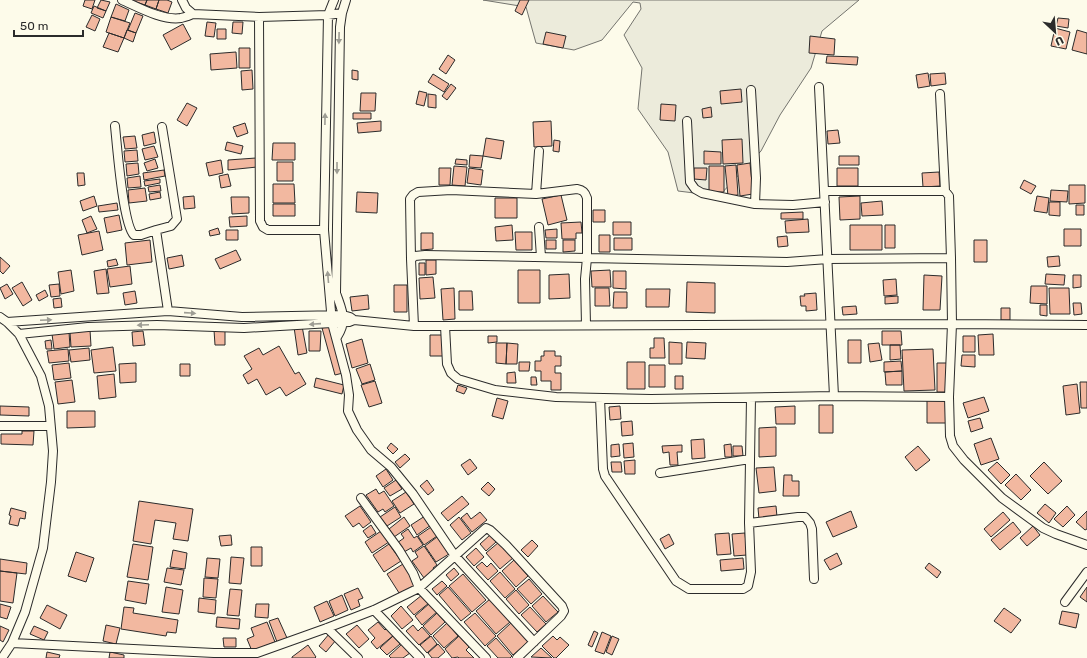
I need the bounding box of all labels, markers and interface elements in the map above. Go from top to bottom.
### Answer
scale bar [14,12,83,38]
north arrow [1035,12,1075,52]
text: 50 m [20,19,48,33]
one-way arrow [336,32,342,45]
text: U [1053,33,1066,48]
one-way arrow [322,112,328,125]
one-way arrow [334,162,340,175]
one-way arrow [324,271,331,283]
one-way arrow [184,309,196,316]
one-way arrow [40,316,52,323]
one-way arrow [309,320,321,327]
one-way arrow [136,322,149,328]

